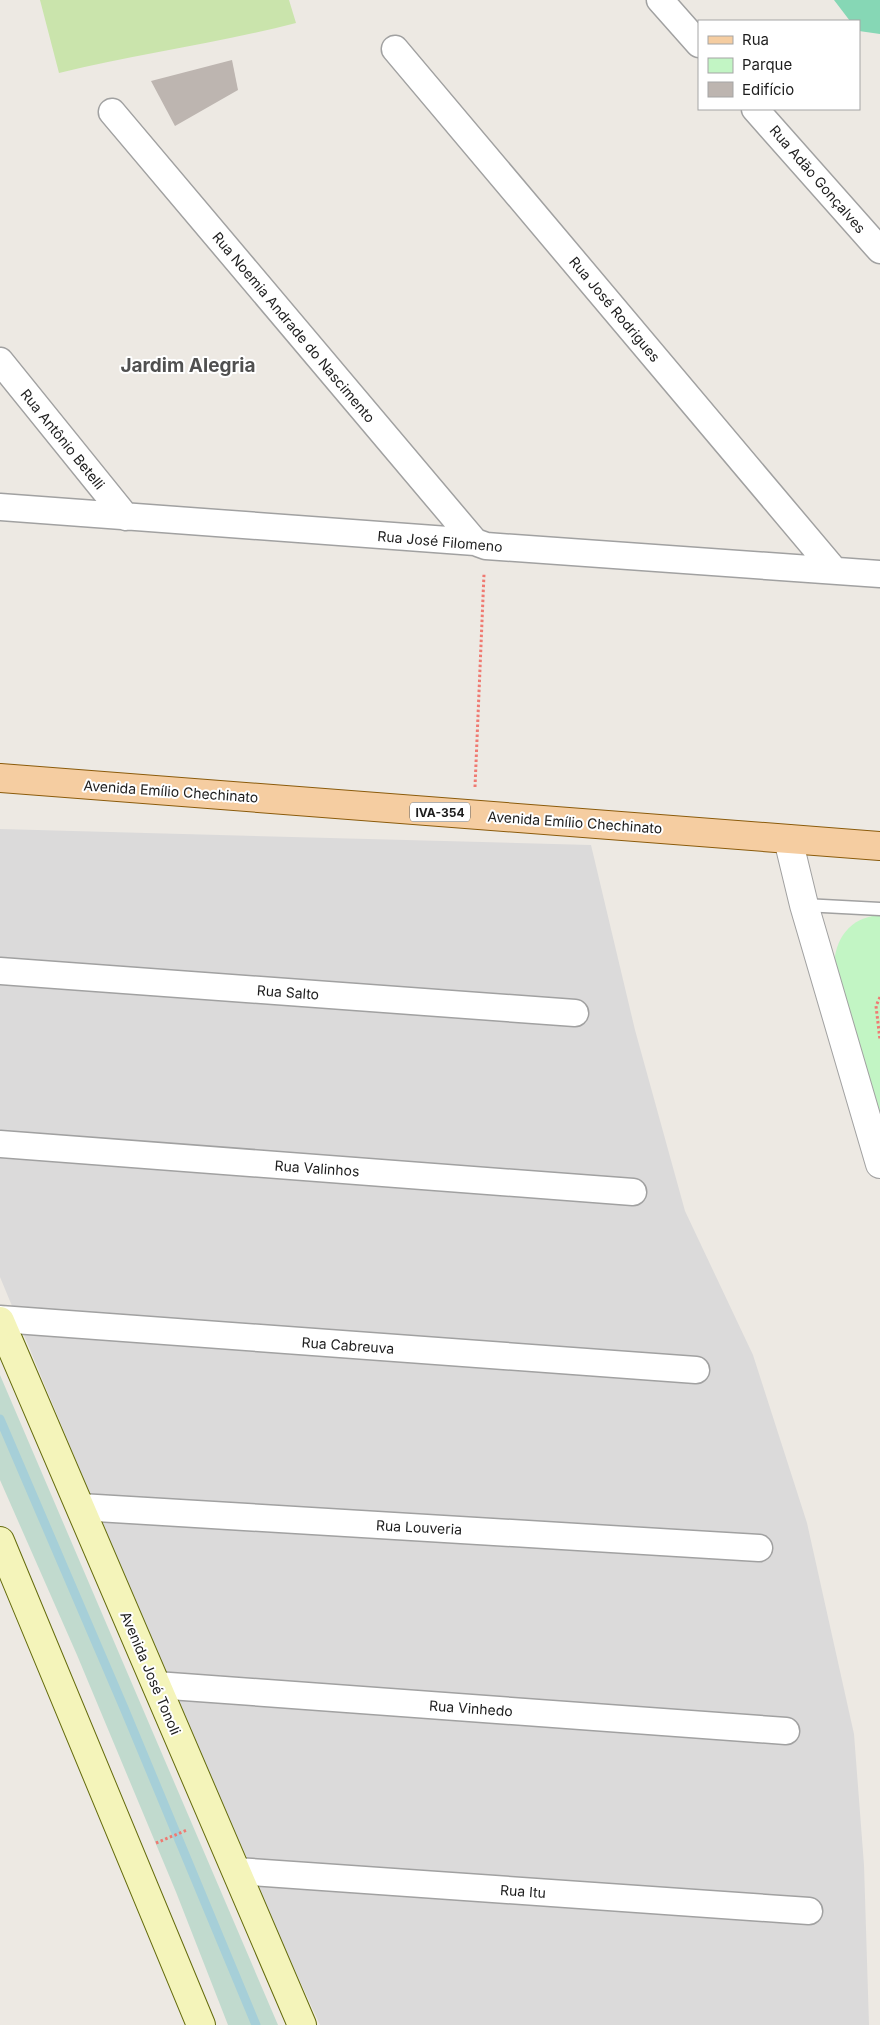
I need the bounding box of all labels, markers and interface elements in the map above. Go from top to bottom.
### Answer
legend [698,20,860,110]
text: Rua [742,30,769,49]
text: Parque [742,55,792,74]
text: Edifício [742,80,794,99]
street label: Rua Adão Gonçalves [767,122,869,236]
street label: Rua Noemia Andrade do Nascimento [209,228,379,426]
street label: Rua José Rodrigues [566,253,664,365]
district label: Jardim Alegria [120,354,256,377]
street label: Rua Antônio Betelli [17,385,109,493]
street label: Rua José Filomeno [377,527,503,555]
street label: Avenida Emílio Chechinato [83,776,259,806]
road number: IVA-354 [410,802,470,822]
street label: Avenida Emílio Chechinato [487,807,663,837]
street label: Rua Salto [256,981,320,1003]
street label: Rua Valinhos [274,1157,360,1179]
street label: Rua Cabreuva [301,1333,395,1357]
street label: Rua Louveria [376,1516,462,1538]
street label: Avenida José Tonoli [117,1609,185,1737]
street label: Rua Vinhedo [429,1697,513,1719]
street label: Rua Itu [500,1881,546,1901]

